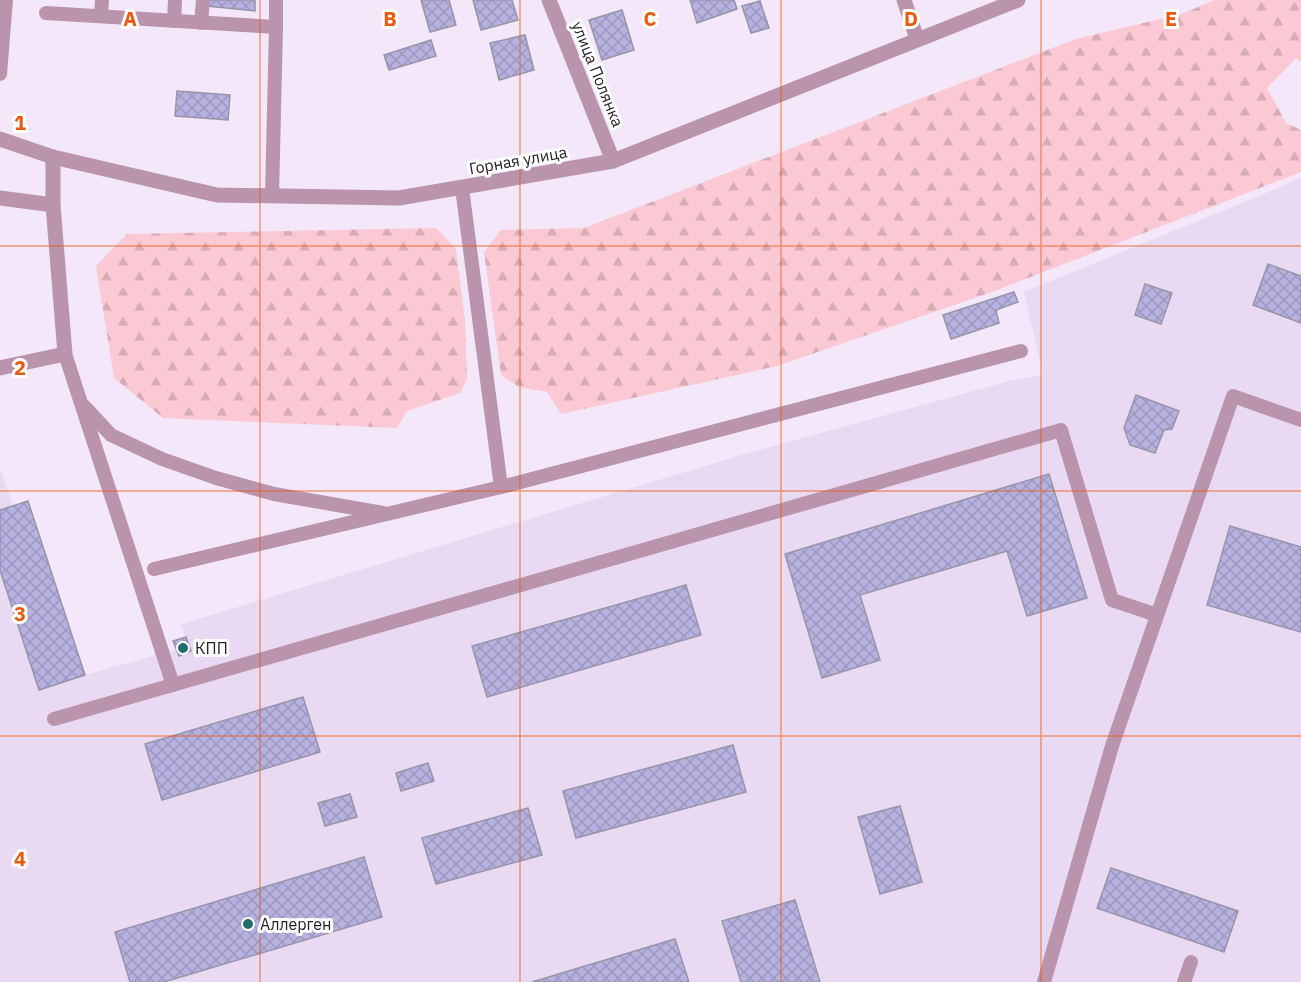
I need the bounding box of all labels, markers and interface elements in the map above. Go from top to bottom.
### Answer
text: A [123,5,137,32]
text: B [383,5,397,32]
text: C [643,5,657,32]
text: D [904,5,918,32]
text: E [1165,5,1177,32]
street label: улица Полянка [568,18,628,130]
text: 1 [14,109,26,136]
street label: Горная улица [467,141,569,178]
text: 2 [14,354,26,381]
text: 3 [14,600,26,627]
place label: КПП [195,638,228,658]
marker: КПП [176,641,190,655]
text: 4 [14,845,26,872]
place label: Аллерген [260,914,331,934]
marker: Аллерген [241,917,255,931]

